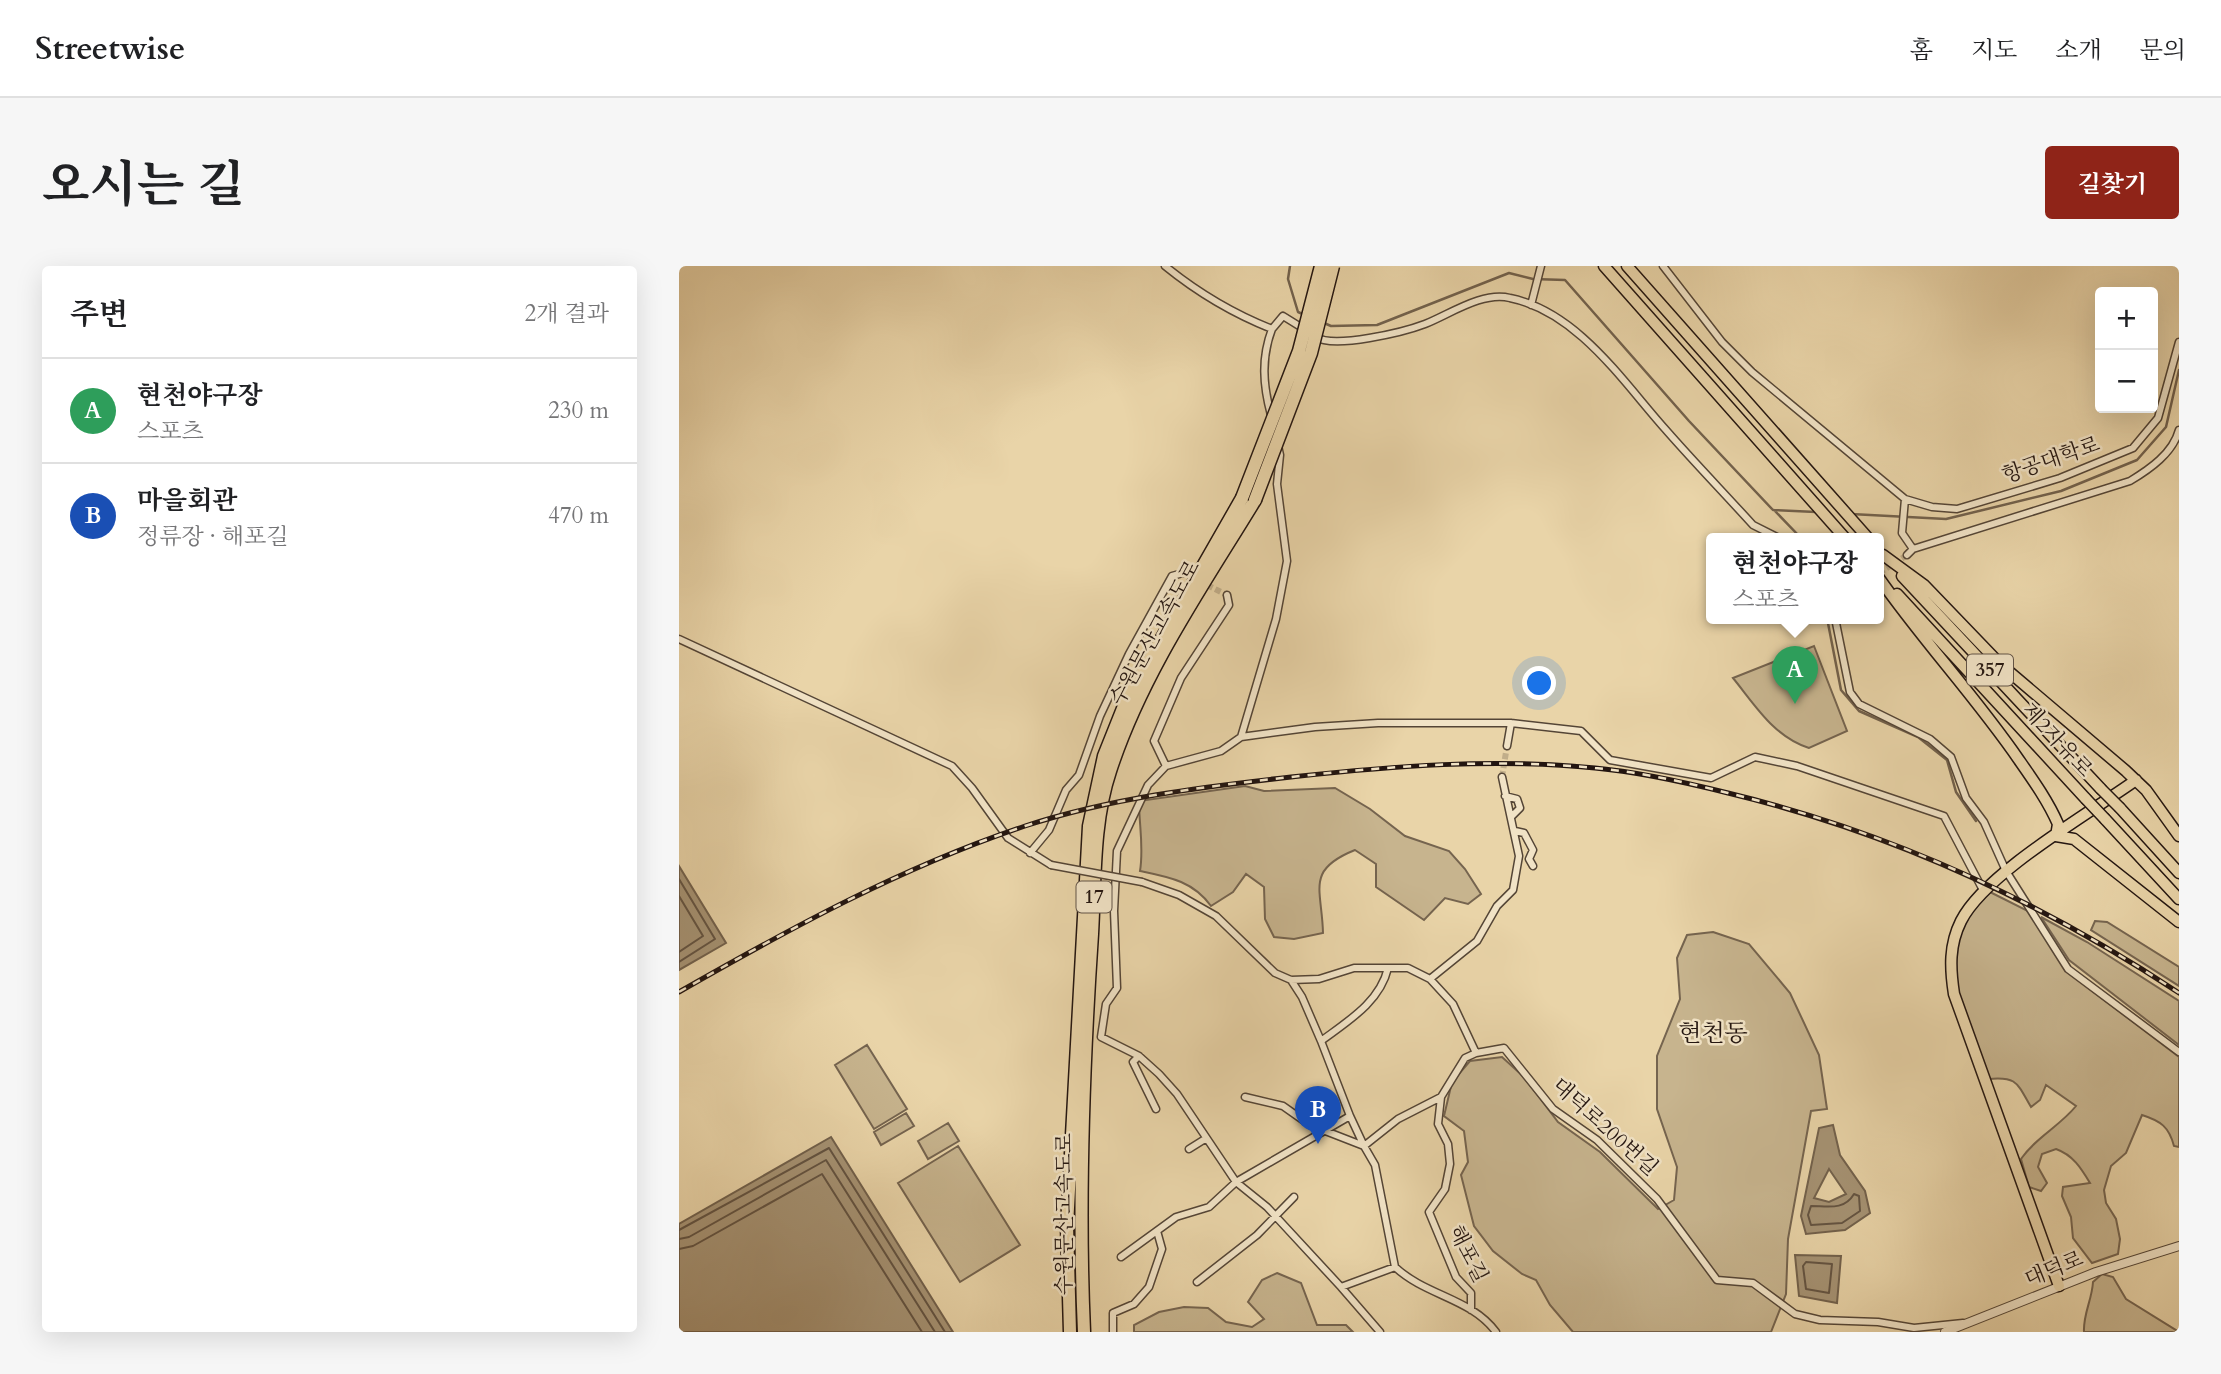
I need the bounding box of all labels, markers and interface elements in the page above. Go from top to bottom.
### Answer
text: Streetwise [35,26,185,71]
text: 홈 [1910,34,1933,67]
text: 지도 [1971,34,2017,67]
text: 소개 [2055,34,2102,67]
text: 문의 [2140,34,2186,67]
button: 길찾기 [2045,146,2179,219]
text: 오시는 길 [42,152,245,219]
map controls [2095,287,2158,413]
button: + [2095,287,2158,350]
text: 주변 [70,294,128,335]
text: 2개 결과 [524,298,609,329]
button: − [2095,350,2158,413]
text: 현천야구장 [137,378,263,413]
text: A [84,395,102,426]
text: 230 m [548,395,609,426]
text: 스포츠 [137,416,204,447]
street label: 항공대학로 [1998,430,2104,490]
text: 마을회관 [137,483,237,518]
text: B [85,500,101,531]
text: 470 m [548,500,609,531]
text: 정류장 · 해포길 [137,521,289,552]
popup [1706,533,1884,624]
text: 현천야구장 [1732,546,1858,581]
street label: 수원문산고속도로 [1103,555,1207,711]
text: 스포츠 [1732,584,1799,615]
pin: A [1772,646,1818,704]
road number: 357 [1967,654,2013,686]
your location [1522,666,1556,700]
street label: 제2자유로 [2015,697,2099,783]
road number: 17 [1077,882,1111,912]
district label: 현천동 [1678,1017,1748,1050]
street label: 대덕로200번길 [1546,1071,1664,1183]
pin: B [1295,1086,1341,1144]
street label: 수원문산고속도로 [1050,1133,1079,1295]
street label: 해포길 [1441,1220,1495,1288]
street label: 대덕로 [2020,1244,2088,1294]

